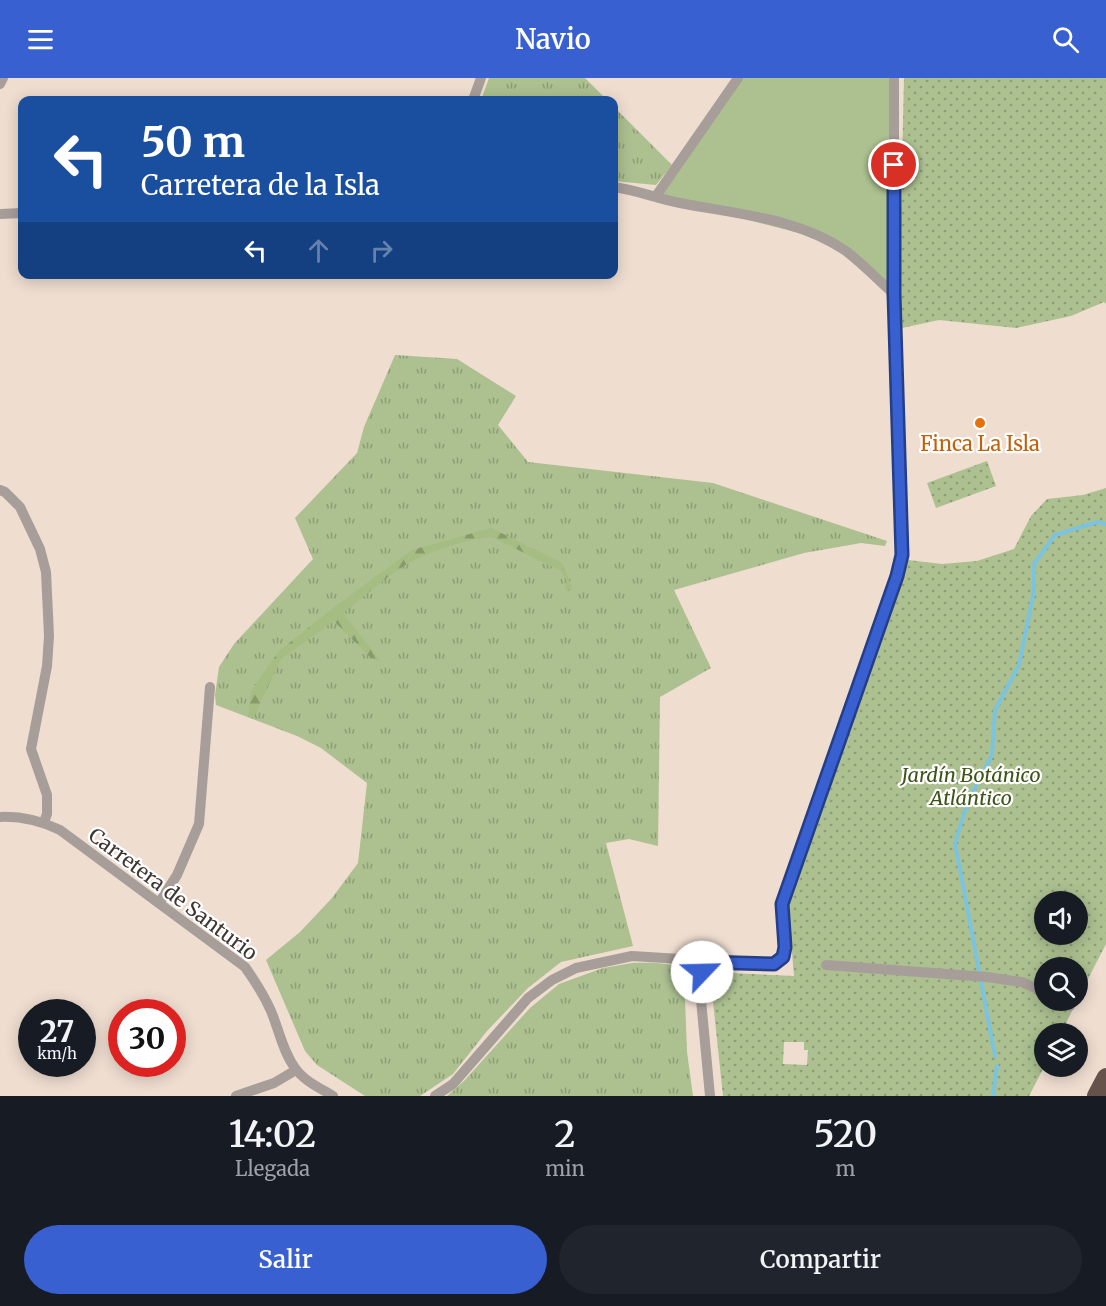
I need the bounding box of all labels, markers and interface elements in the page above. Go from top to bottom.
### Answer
text: Navio [515,22,591,56]
icon: menu [24,23,57,56]
icon: search [1049,23,1082,56]
text: 50 m [141,116,245,168]
icon: left [42,120,120,198]
pin [868,139,919,190]
icon: arrive [877,148,910,181]
text: Carretera de la Isla [141,168,380,202]
icon: left [239,234,272,267]
icon: ahead [302,234,335,267]
icon: right [365,234,398,267]
marker: Finca La Isla [973,416,987,430]
place label: Finca La Isla [920,431,1040,456]
park label: Jardín Botánico Atlántico [899,762,1041,810]
street label: Carretera de Santurio [84,822,263,965]
map controls [1034,891,1088,1077]
button: sound [1034,891,1088,945]
position arrow [670,940,734,1004]
button: search [1034,957,1088,1011]
speed limit sign: 30 [108,999,186,1077]
text: 27 [40,1012,74,1050]
button: layers [1034,1023,1088,1077]
text: km/h [37,1044,77,1063]
text: 14:02 [229,1112,316,1157]
text: 2 [554,1112,576,1157]
text: 520 [814,1112,877,1157]
text: Llegada [235,1156,310,1181]
text: min [545,1156,585,1181]
text: m [835,1156,855,1181]
button: Salir [24,1225,547,1294]
button: Compartir [559,1225,1082,1294]

